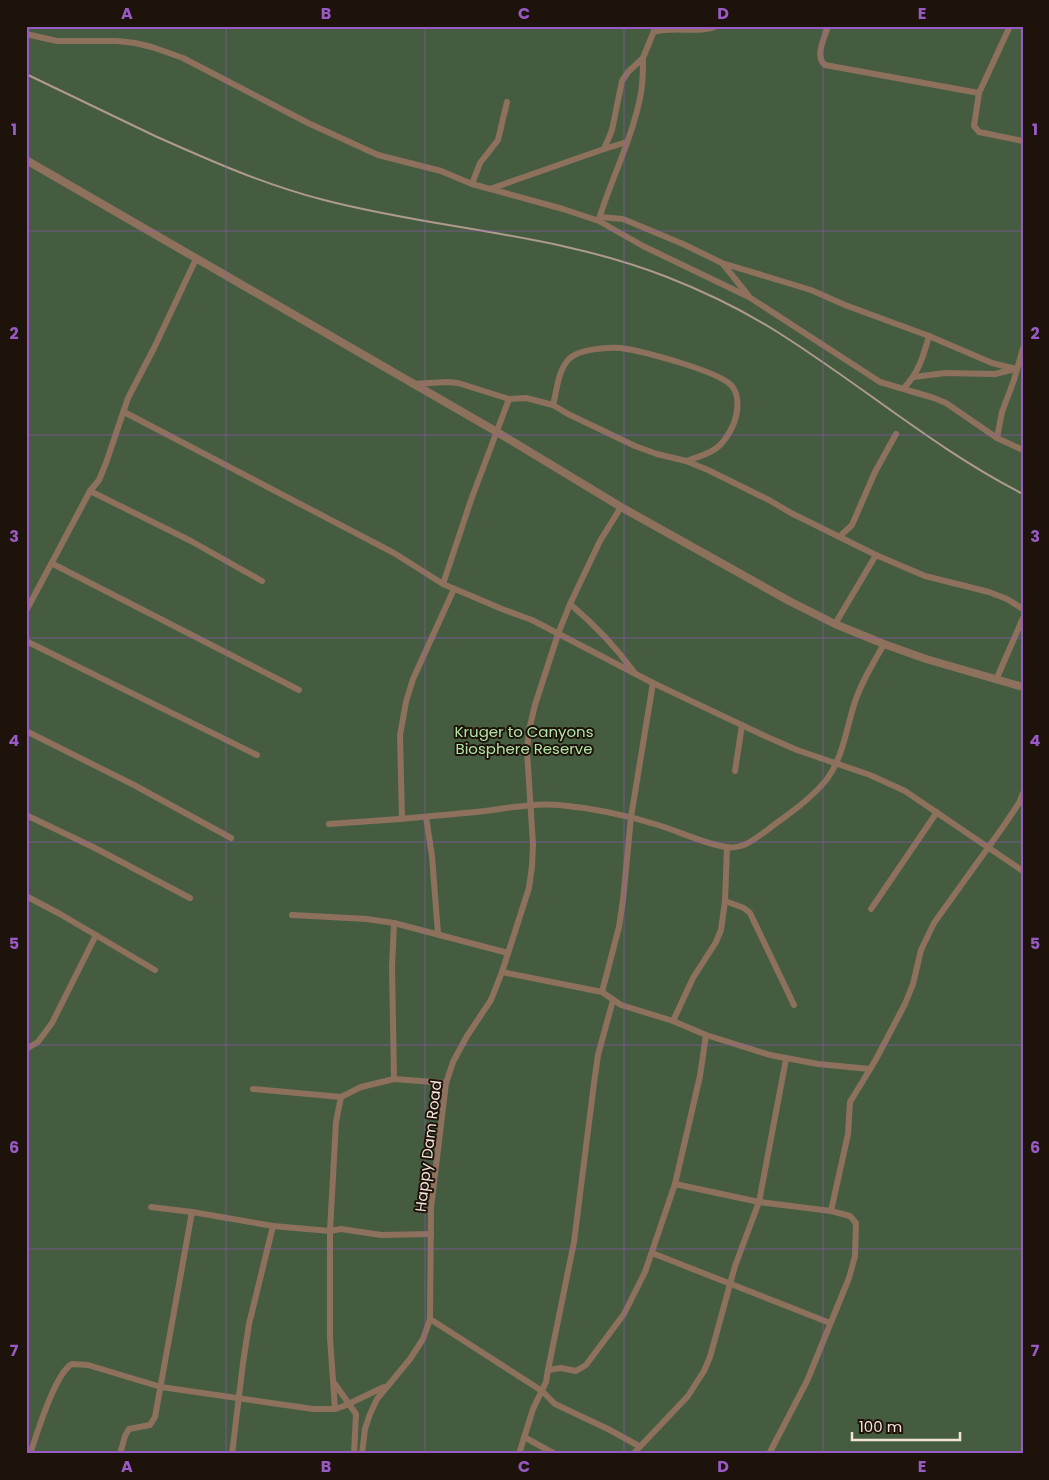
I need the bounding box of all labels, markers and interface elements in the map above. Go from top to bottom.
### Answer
text: A [121,2,133,25]
text: B [321,2,331,25]
text: C [518,2,530,25]
text: D [717,2,729,25]
text: E [918,2,926,25]
text: 1 [11,118,17,141]
text: 1 [1032,118,1038,141]
text: 2 [9,322,19,345]
text: 2 [1030,322,1040,345]
text: 3 [9,525,19,548]
text: 3 [1030,525,1040,548]
park label: Kruger to Canyons Biosphere Reserve [454,721,594,759]
text: 4 [9,729,20,752]
text: 4 [1030,729,1041,752]
text: 5 [9,932,19,955]
text: 5 [1030,932,1040,955]
street label: Happy Dam Road [410,1079,446,1213]
text: 6 [9,1136,19,1159]
text: 6 [1030,1136,1040,1159]
text: 7 [10,1339,19,1362]
text: 7 [1031,1339,1040,1362]
scale bar [852,1410,959,1442]
text: 100 m [859,1416,902,1437]
text: A [121,1455,133,1478]
text: B [321,1455,331,1478]
text: C [518,1455,530,1478]
text: D [717,1455,729,1478]
text: E [918,1455,926,1478]

